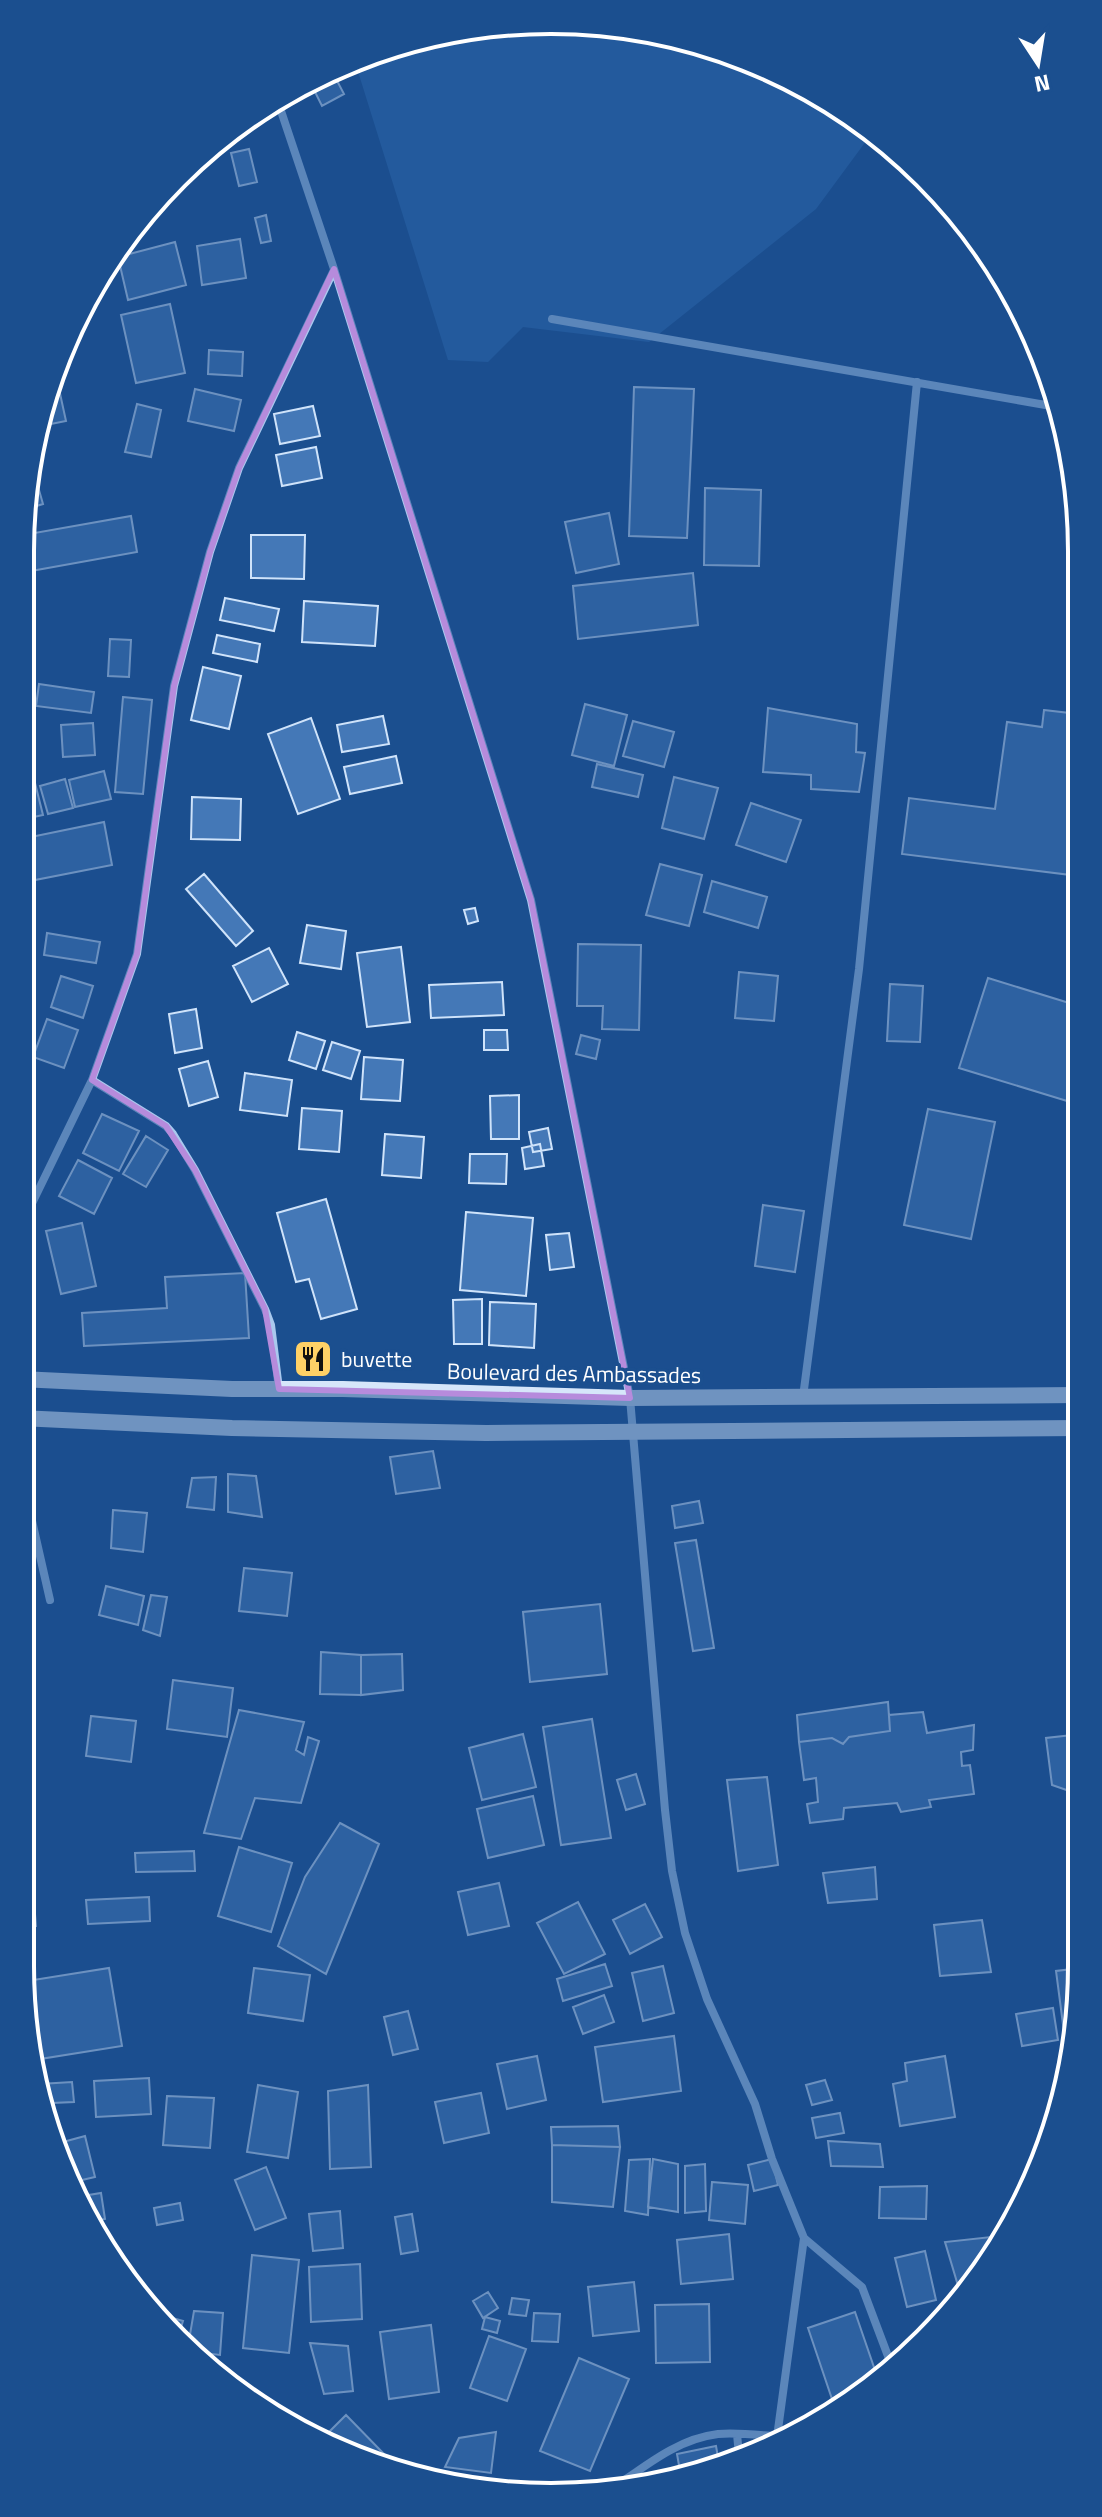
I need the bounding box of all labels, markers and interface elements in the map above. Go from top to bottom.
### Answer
north arrow [998,24,1078,104]
text: N [1031,65,1053,102]
restaurant icon: buvette [292,1338,334,1380]
place label: buvette [341,1342,412,1376]
street label: Boulevard des Ambassades [446,1354,702,1392]

